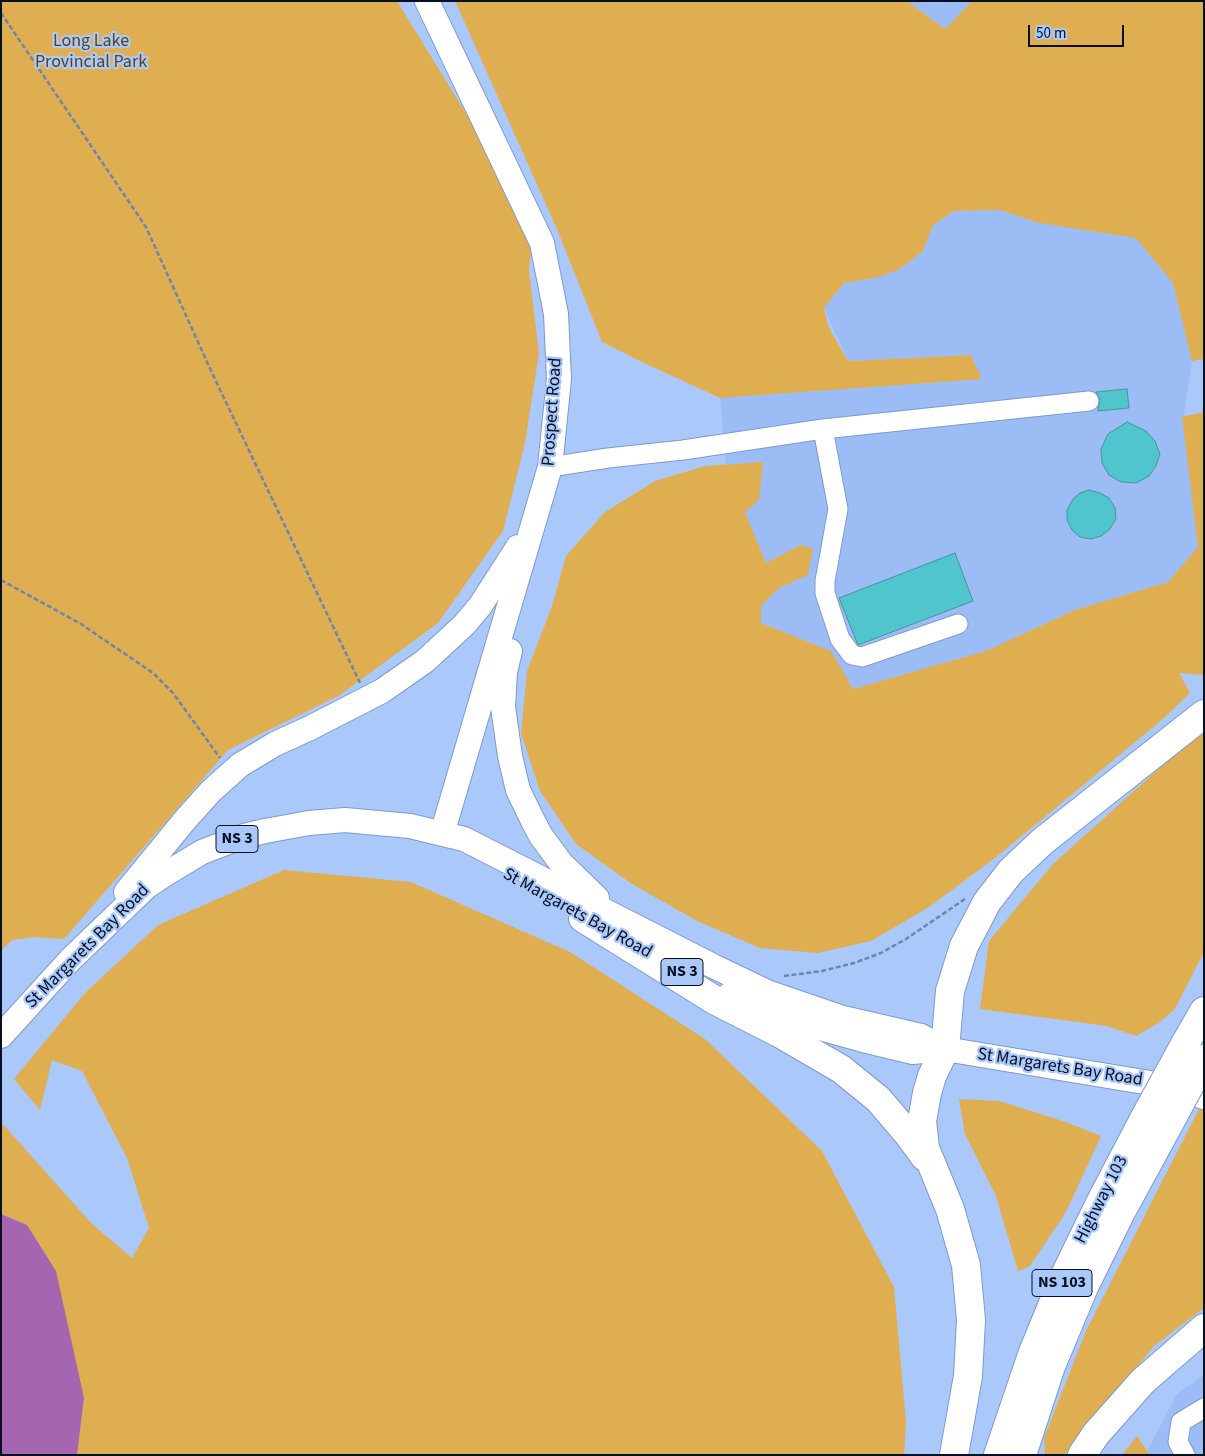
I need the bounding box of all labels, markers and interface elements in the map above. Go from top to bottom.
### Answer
scale bar [1030,15,1126,47]
text: 50 m [1036,23,1066,44]
park label: Long Lake Provincial Park [35,31,147,74]
street label: Prospect Road [538,357,568,467]
road number: NS 3 [216,826,258,852]
street label: St Margarets Bay Road [499,864,655,964]
street label: St Margarets Bay Road [21,880,155,1014]
road number: NS 3 [661,959,703,986]
street label: St Margarets Bay Road [976,1044,1144,1092]
street label: Highway 103 [1071,1152,1133,1248]
road number: NS 103 [1032,1270,1092,1296]

